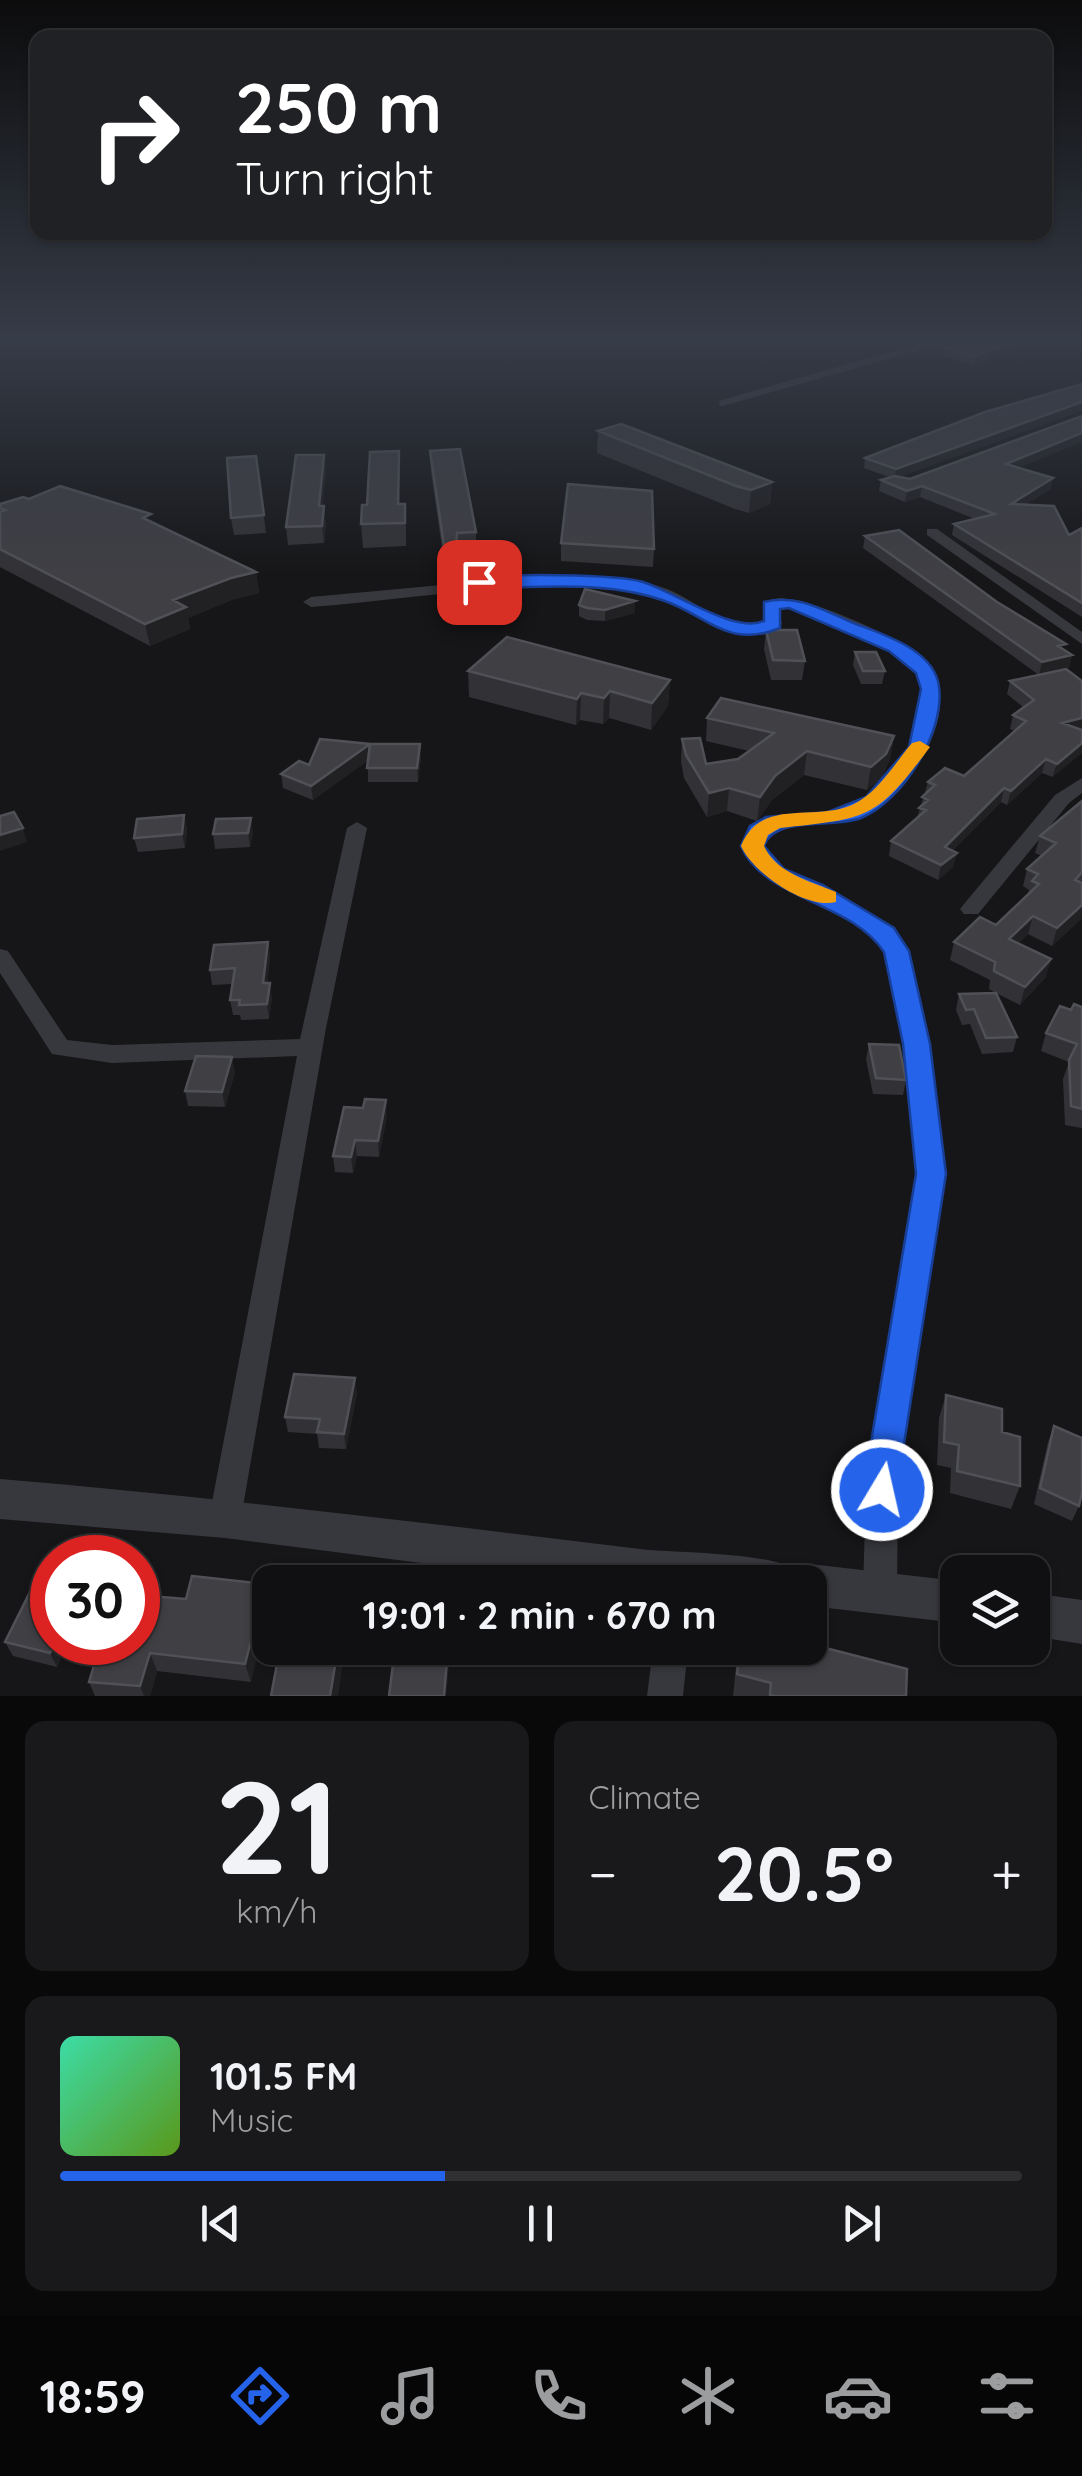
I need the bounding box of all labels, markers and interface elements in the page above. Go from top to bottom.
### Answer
text: 250 m [235,63,442,151]
icon: right [70,70,200,200]
text: Turn right [235,150,434,206]
pin [437,540,522,625]
icon: arrive [452,555,507,610]
position arrow [830,1438,934,1542]
speed limit sign: 30 [30,1535,160,1665]
map controls [940,1555,1050,1665]
button: layers [940,1555,1050,1665]
text: 19:01 · 2 min · 670 m [362,1591,717,1639]
text: 21 [214,1744,339,1907]
text: Climate [589,1777,701,1817]
text: 20.5° [714,1826,894,1920]
text: − [589,1839,617,1908]
text: + [991,1839,1022,1908]
text: km/h [236,1891,317,1931]
text: 101.5 FM [210,2052,357,2100]
text: Music [210,2100,293,2140]
icon: previous [193,2196,248,2251]
icon: pause [513,2196,568,2251]
icon: next [834,2196,889,2251]
icon: directions [225,2361,295,2431]
icon: music [375,2361,445,2431]
icon: phone [524,2361,594,2431]
icon: climate [673,2361,743,2431]
icon: car [823,2361,893,2431]
icon: filters [972,2361,1042,2431]
text: 18:59 [40,2368,146,2424]

